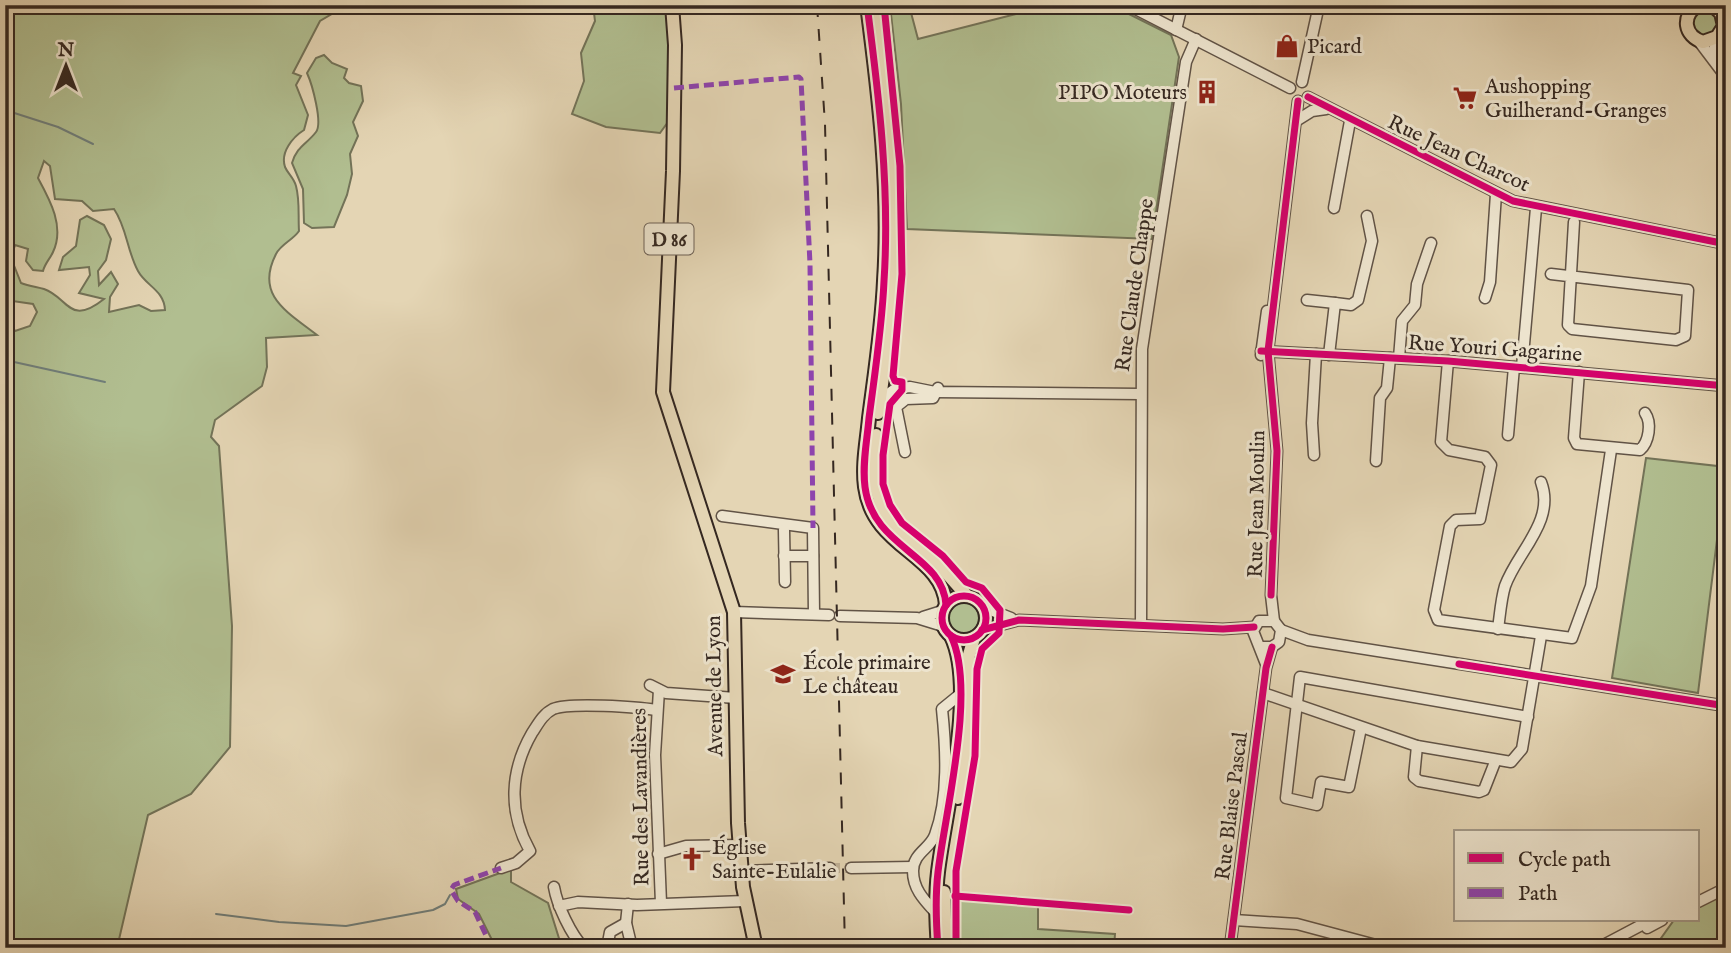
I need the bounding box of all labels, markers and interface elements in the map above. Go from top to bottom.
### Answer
north arrow [32,32,102,102]
shop icon: Picard [1273,32,1301,60]
place label: Picard [1307,34,1362,61]
text: N [57,39,75,63]
place label: Aushopping Guilherand-Granges [1484,74,1667,125]
building icon: PIPO Moteurs [1193,78,1221,106]
place label: PIPO Moteurs [1058,80,1187,107]
supermarket icon: Aushopping Guilherand-Granges [1451,84,1479,112]
street label: Rue Jean Charcot [1383,110,1534,199]
street label: Rue Claude Chappe [1110,196,1161,374]
road number: D 86 [644,224,694,255]
street label: Rue Youri Gagarine [1407,330,1583,369]
street label: Rue Jean Moulin [1243,430,1272,578]
street label: Avenue de Lyon [701,615,730,758]
place label: École primaire Le château [803,649,931,701]
school or university icon: École primaire Le château [769,660,797,688]
street label: Rue des Lavandières [626,708,657,886]
street label: Rue Blaise Pascal [1210,730,1255,882]
legend [1454,830,1700,922]
place label: Église Sainte-Eulalie [712,834,837,886]
church icon: Église Sainte-Eulalie [678,845,706,873]
text: Cycle path [1518,847,1611,874]
text: Path [1518,881,1557,908]

